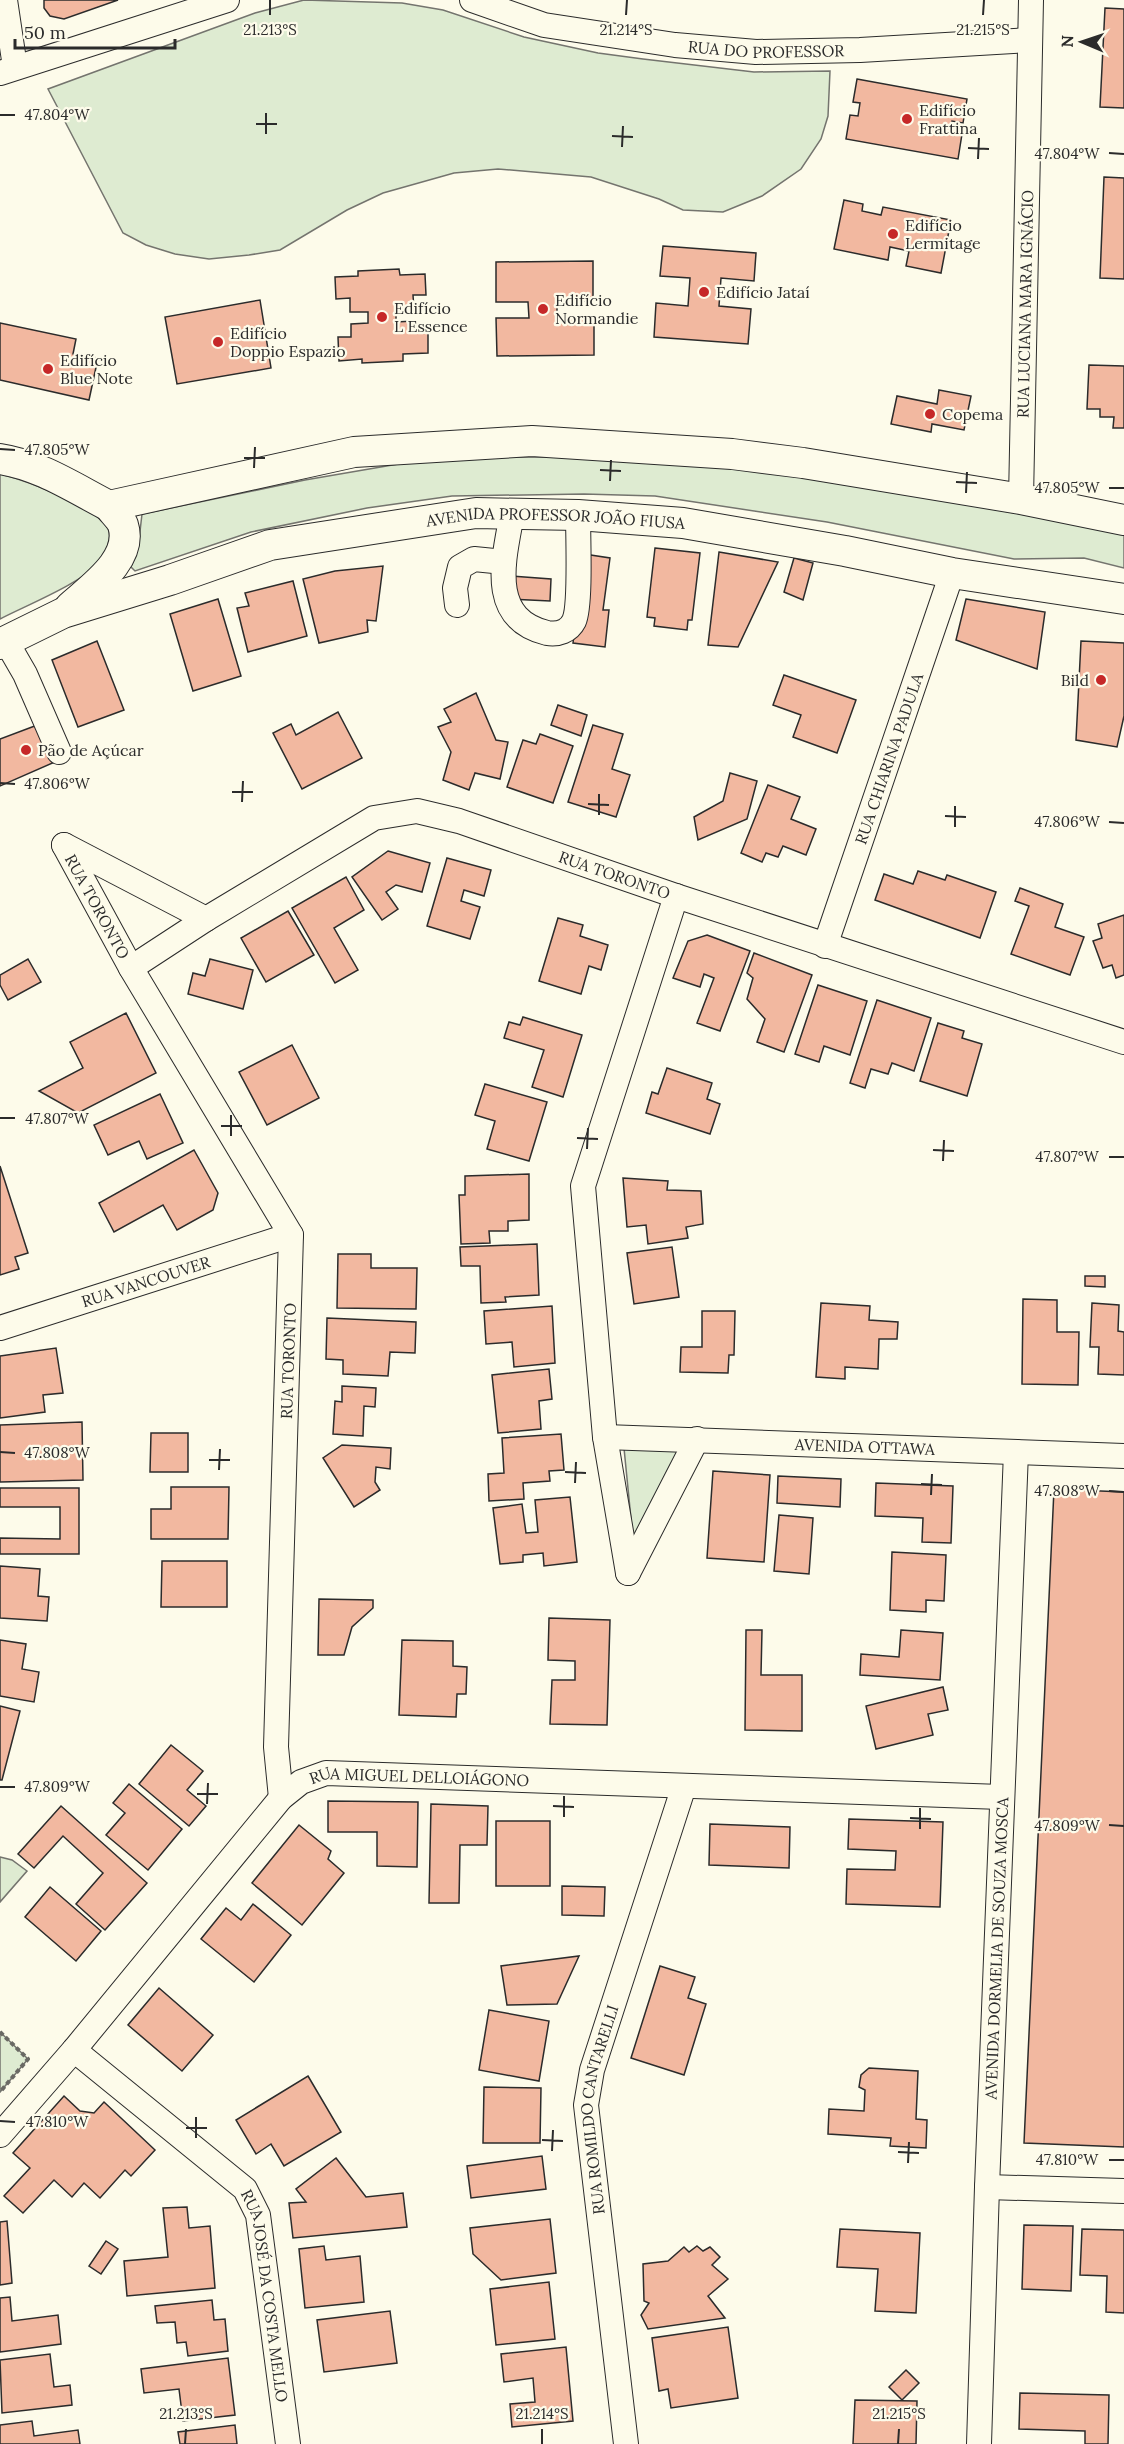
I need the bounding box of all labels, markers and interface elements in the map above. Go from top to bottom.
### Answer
scale bar [15,12,176,50]
north arrow [1052,12,1112,72]
text: 21.213°S [243,20,297,39]
text: 21.214°S [599,20,653,39]
text: 21.215°S [956,20,1010,39]
text: 50 m [24,21,66,44]
text: N [1057,35,1077,48]
street label: RUA DO PROFESSOR [687,36,845,62]
place label: Edifício Frattina [919,100,978,138]
text: 47.804°W [25,105,90,124]
marker: Edifício Frattina [900,112,914,126]
text: 47.804°W [1035,144,1100,163]
street label: RUA LUCIANA MARA IGNÁCIO [1013,190,1037,418]
place label: Edifício Lermitage [905,215,981,253]
marker: Edifício Lermitage [886,227,900,241]
place label: Edifício Jataí [716,282,810,302]
marker: Edifício Jataí [697,285,711,299]
place label: Edifício Normandie [555,290,639,328]
place label: Edifício L Essence [394,298,468,336]
marker: Edifício Normandie [536,302,550,316]
marker: Edifício L Essence [375,310,389,324]
place label: Edifício Doppio Espazio [230,323,346,361]
marker: Edifício Doppio Espazio [211,335,225,349]
place label: Edifício Blue Note [60,350,133,388]
marker: Edifício Blue Note [41,362,55,376]
place label: Copema [942,404,1003,424]
marker: Copema [923,407,937,421]
text: 47.805°W [25,440,91,459]
text: 47.805°W [1035,478,1101,497]
street label: AVENIDA PROFESSOR JOÃO FIUSA [424,503,687,533]
street label: RUA CHIARINA PADULA [850,669,928,847]
place label: Bild [1061,670,1089,690]
marker: Bild [1094,673,1108,687]
place label: Pão de Açúcar [38,740,144,760]
marker: Pão de Açúcar [19,743,33,757]
text: 47.806°W [24,774,91,793]
text: 47.806°W [1034,812,1101,831]
street label: RUA TORONTO [556,846,673,903]
street label: RUA TORONTO [61,851,134,962]
text: 47.807°W [25,1109,90,1128]
text: 47.807°W [1035,1147,1100,1166]
street label: RUA VANCOUVER [79,1251,214,1311]
street label: RUA TORONTO [276,1302,300,1420]
street label: AVENIDA OTTAWA [793,1434,936,1459]
text: 47.808°W [24,1443,91,1462]
text: 47.808°W [1034,1481,1101,1500]
street label: RUA MIGUEL DELLOIÁGONO [306,1762,530,1790]
text: 47.809°W [24,1777,91,1796]
street label: AVENIDA DORMELIA DE SOUZA MOSCA [980,1796,1012,2101]
text: 47.809°W [1034,1816,1101,1835]
street label: RUA ROMILDO CANTARELLI [576,2002,622,2216]
text: 47.810°W [26,2112,89,2131]
text: 47.810°W [1036,2150,1099,2169]
street label: RUA JOSÉ DA COSTA MELLO [237,2186,292,2403]
text: 21.213°S [159,2404,213,2423]
text: 21.214°S [515,2404,569,2423]
text: 21.215°S [872,2404,926,2423]

